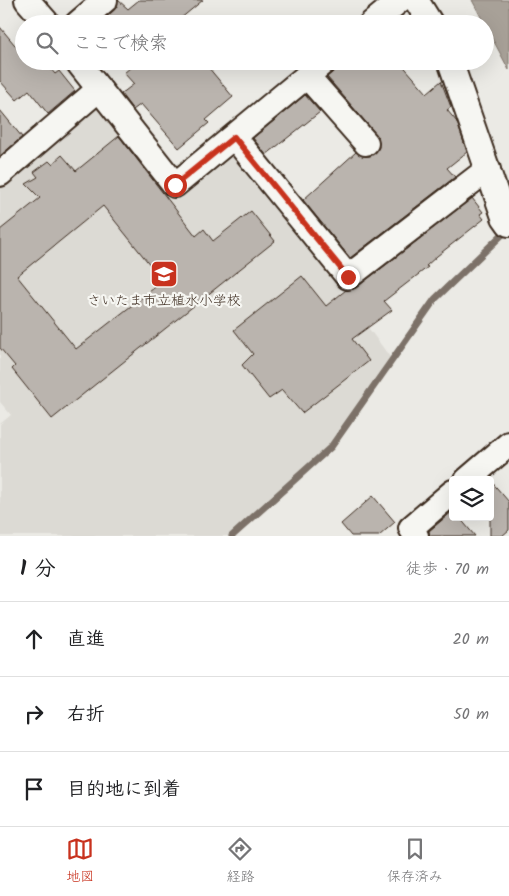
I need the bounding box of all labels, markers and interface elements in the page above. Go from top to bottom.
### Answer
search box [15,15,494,70]
icon: search [33,29,61,57]
text: ここで検索 [73,29,168,59]
route start [164,174,187,197]
school or university icon: さいたま市立植水小学校 [149,259,179,289]
route end [337,266,360,289]
place label: さいたま市立植水小学校 [87,290,241,312]
map controls [449,476,494,521]
button: layers [449,476,494,521]
text: 1 分 [20,553,55,586]
text: 徒歩 · 70 m [406,557,489,582]
icon: ahead [20,625,48,653]
text: 直進 [67,625,105,655]
text: 20 m [453,627,489,652]
icon: right [20,700,48,728]
text: 右折 [67,700,105,730]
text: 50 m [453,702,489,727]
icon: arrive [20,775,48,803]
text: 目的地に到着 [67,775,181,805]
tab: 地図 [66,835,94,888]
tab: 経路 [226,835,254,888]
tab: 保存済み [387,835,443,888]

